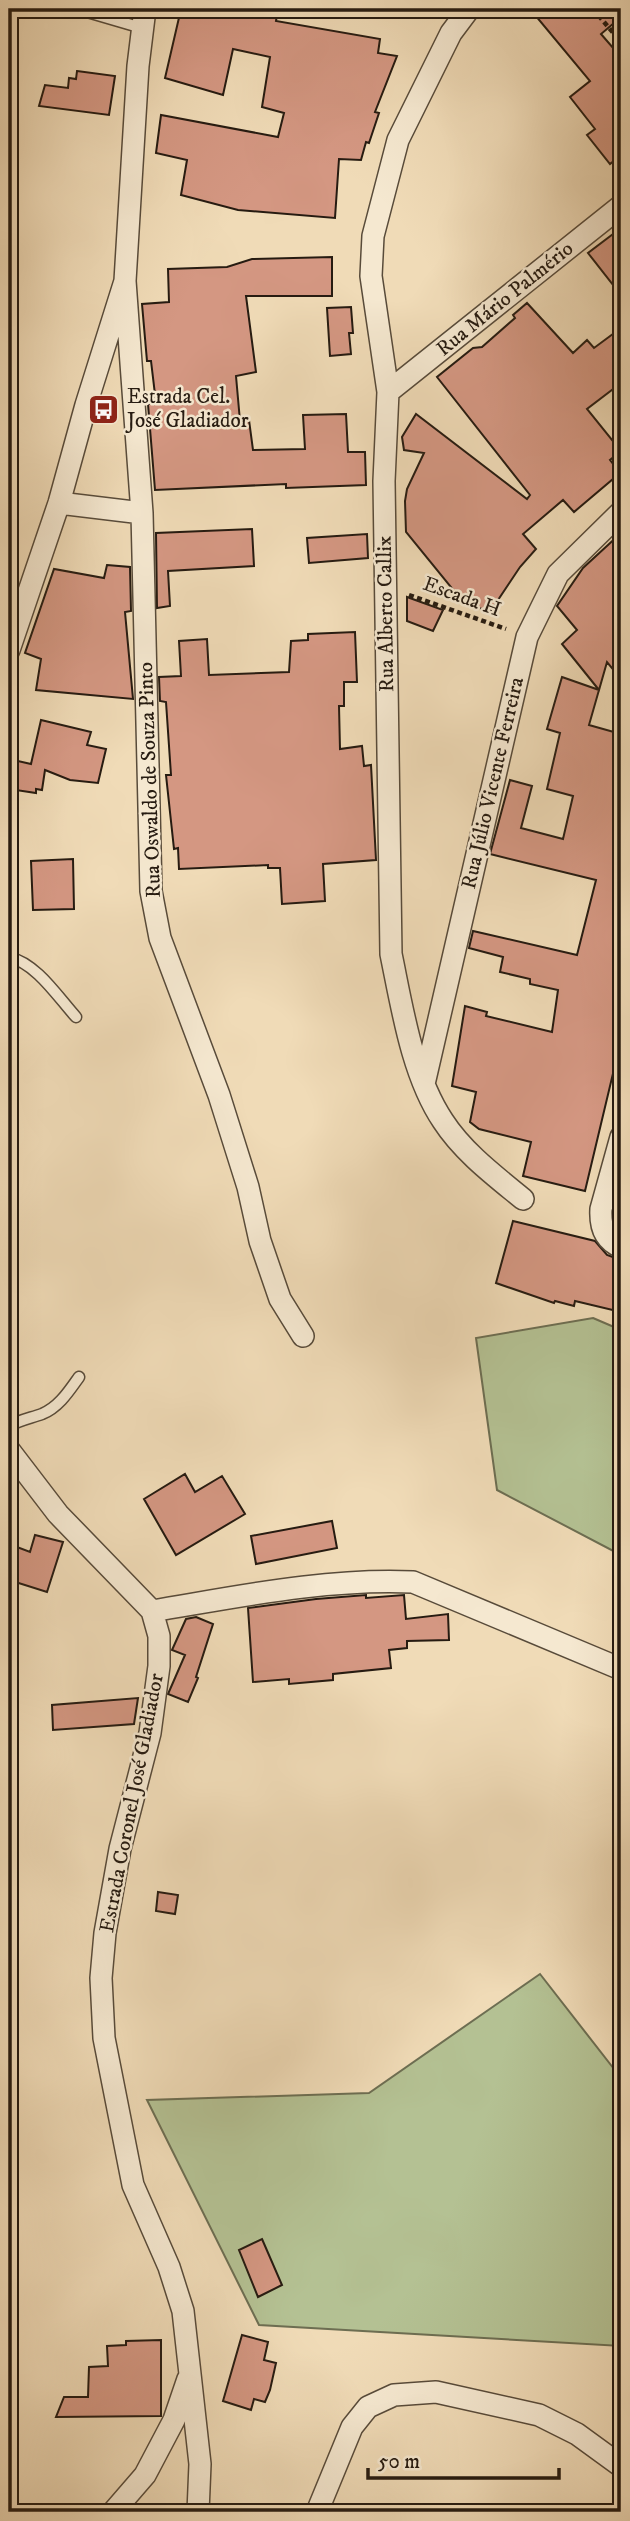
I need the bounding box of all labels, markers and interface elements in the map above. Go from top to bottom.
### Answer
street label: Rua Mário Palmério [431,236,579,362]
place label: Estrada Cel. José Gladiador [125,384,249,434]
bus stop icon: Estrada Cel. José Gladiador [87,392,121,426]
street label: Rua Alberto Callix [372,536,400,692]
street label: Escada H [419,571,505,623]
street label: Rua Oswaldo de Souza Pinto [133,662,167,898]
street label: Rua Júlio Vicente Ferreira [456,674,530,891]
street label: Estrada Coronel José Gladiador [94,1671,170,1935]
scale bar [368,2437,558,2481]
text: 50 m [378,2449,420,2475]

